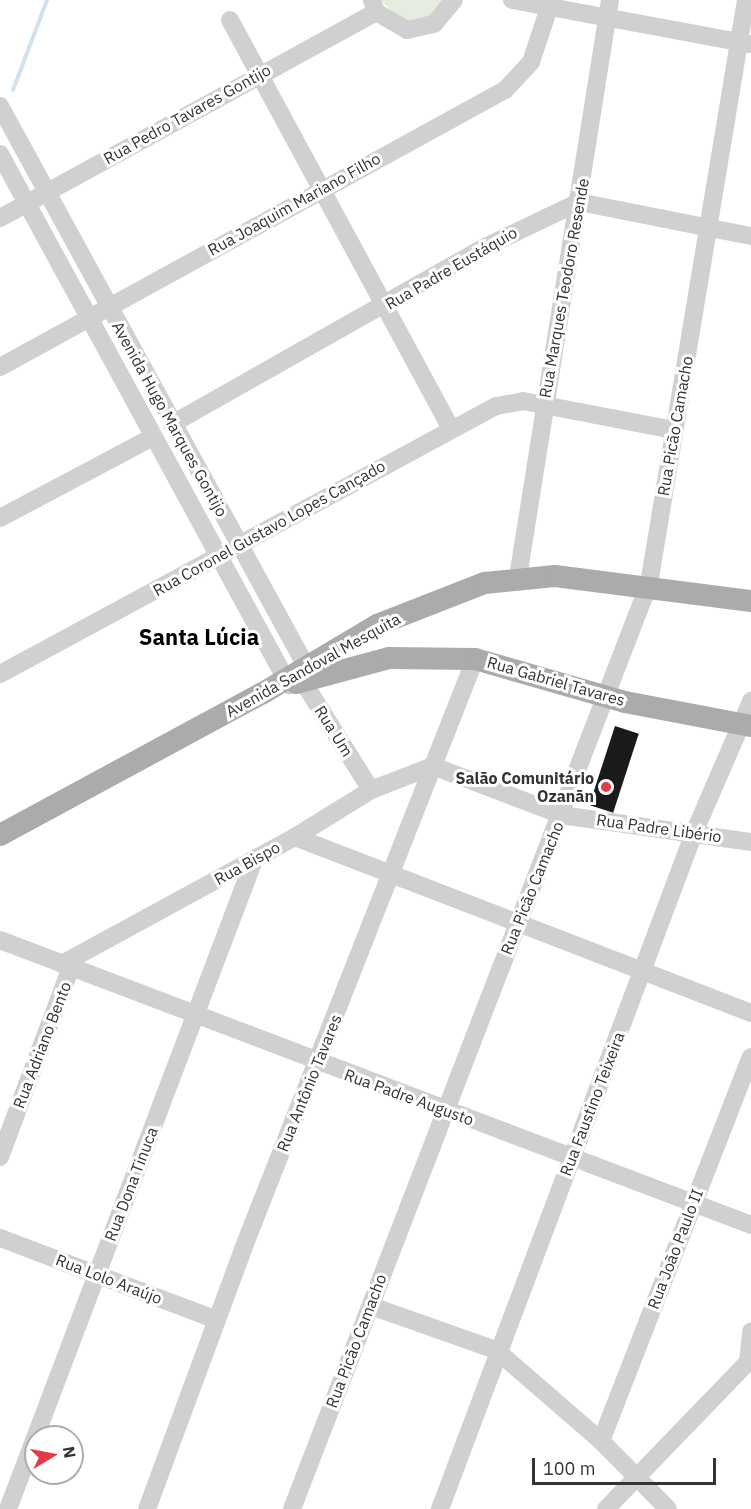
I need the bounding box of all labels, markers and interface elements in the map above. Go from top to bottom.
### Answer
street label: Rua Pedro Tavares Gontijo [100,60,274,168]
street label: Rua Joaquim Mariano Filho [204,148,384,260]
street label: Rua Marques Teodoro Resende [535,177,593,399]
street label: Rua Padre Eustáquio [382,222,520,314]
street label: Avenida Hugo Marques Gontijo [108,318,232,520]
street label: Rua Picão Camacho [653,355,697,497]
street label: Rua Coronel Gustavo Lopes Cançado [150,456,388,600]
street label: Avenida Sandoval Mesquita [222,609,404,721]
district label: Santa Lúcia [139,624,259,650]
street label: Rua Gabriel Tavares [485,652,627,710]
street label: Rua Um [311,702,357,760]
place label: Salão Comunitário Ozanãn [455,768,594,806]
marker: Salão Comunitário Ozanãn [599,780,613,794]
street label: Rua Padre Libério [595,810,723,846]
street label: Rua Picão Camacho [497,819,567,957]
street label: Rua Bispo [211,837,283,889]
street label: Rua Adriano Bento [9,979,75,1111]
street label: Rua Antônio Tavares [273,1012,345,1154]
street label: Rua Faustino Teixeira [556,1029,628,1179]
street label: Rua Padre Augusto [342,1065,476,1129]
street label: Rua Dona Tinuca [100,1124,162,1244]
street label: Rua João Paulo II [643,1186,707,1312]
street label: Rua Lolo Araújo [53,1250,165,1308]
street label: Rua Picão Camacho [322,1271,390,1411]
north arrow [24,1425,84,1485]
text: N [59,1445,81,1460]
scale bar [535,1446,720,1484]
text: 100 m [543,1457,595,1480]

